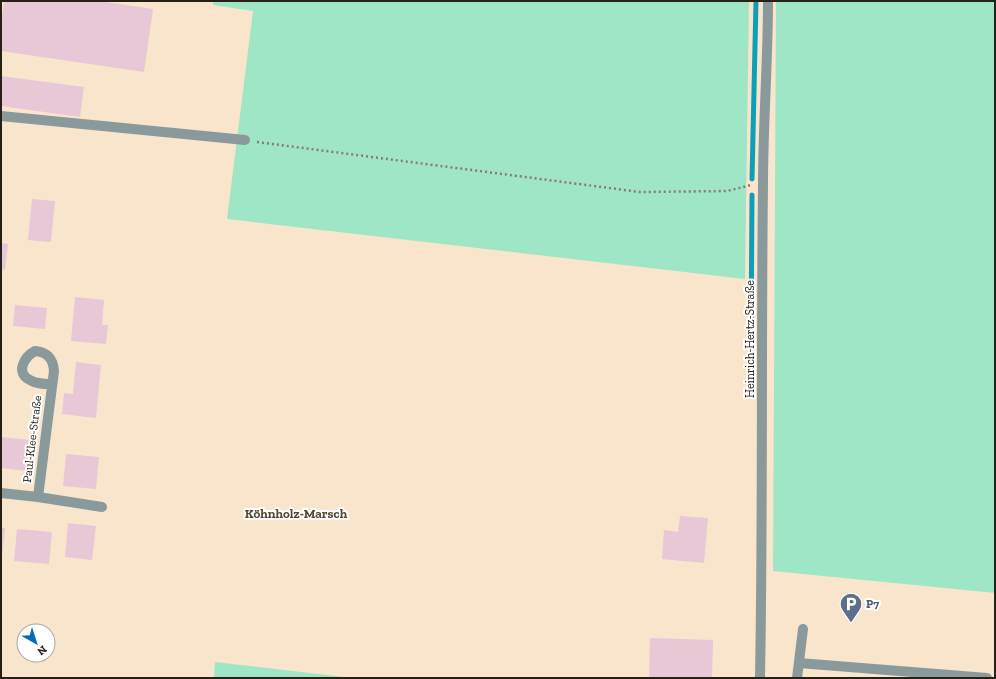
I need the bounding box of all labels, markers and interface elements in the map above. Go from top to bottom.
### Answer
street label: Heinrich-Hertz-Straße [743,280,757,398]
street label: Paul-Klee-Straße [20,394,44,483]
district label: Köhnholz-Marsch [245,506,348,521]
parking icon: P7 [838,591,864,624]
place label: P7 [866,597,879,611]
north arrow [16,623,56,663]
text: N [34,643,49,658]

